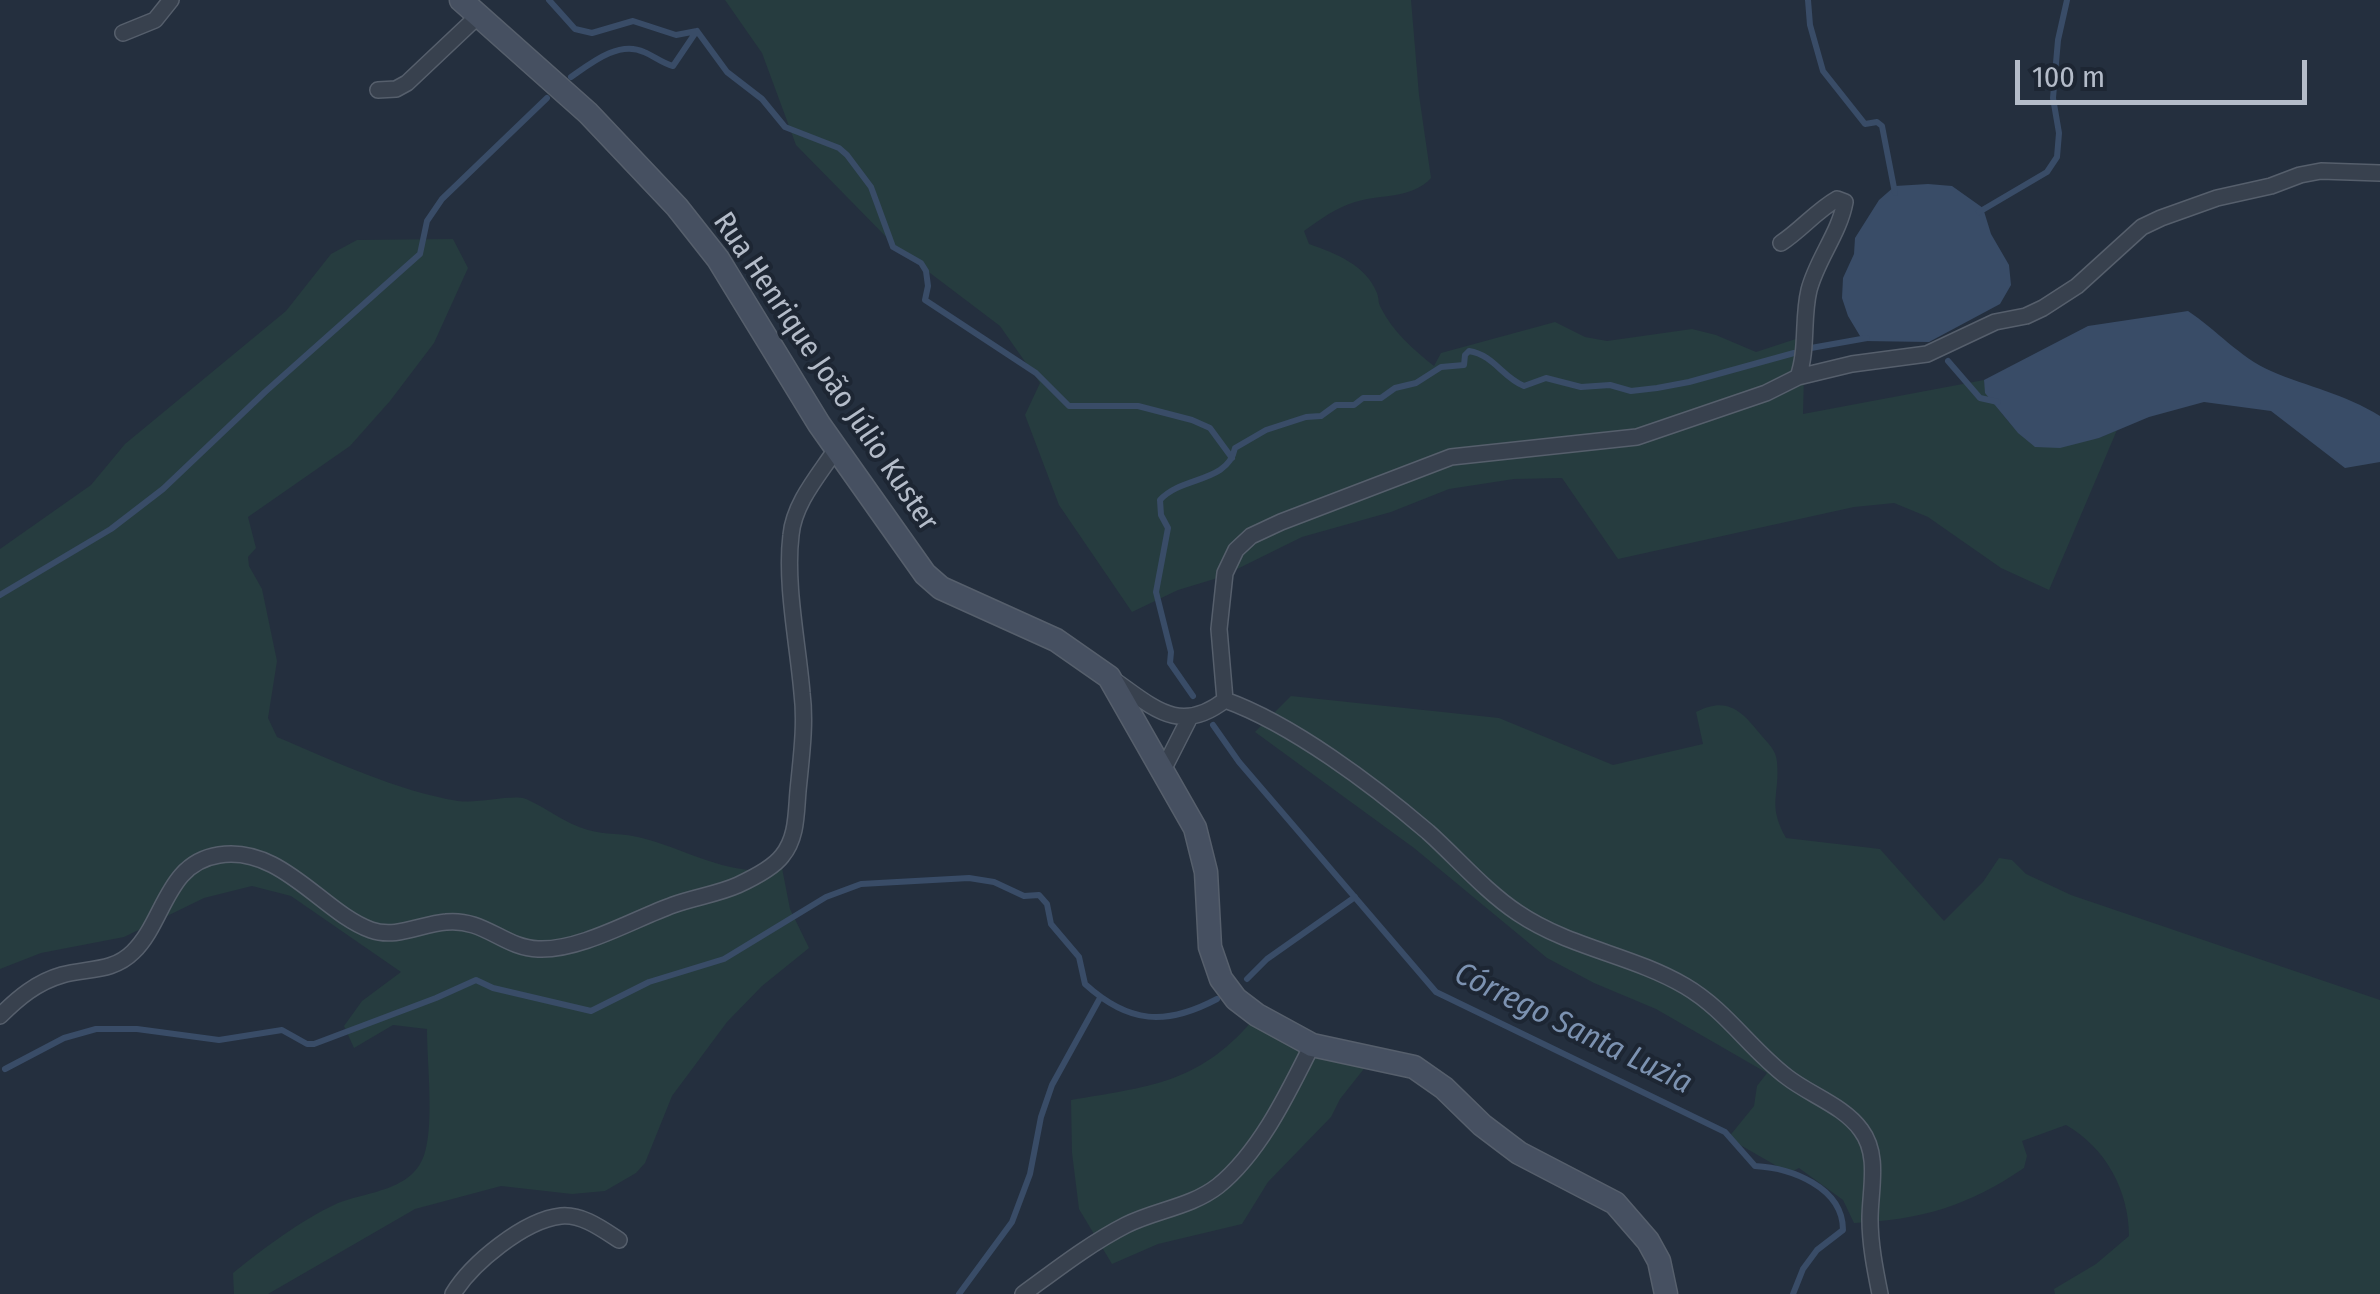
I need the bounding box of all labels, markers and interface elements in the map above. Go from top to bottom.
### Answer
scale bar [2020,40,2312,102]
text: 100 m [2032,59,2105,95]
street label: Rua Henrique João Júlio Kuster [705,206,945,538]
water label: Córrego Santa Luzia [1448,955,1698,1103]

